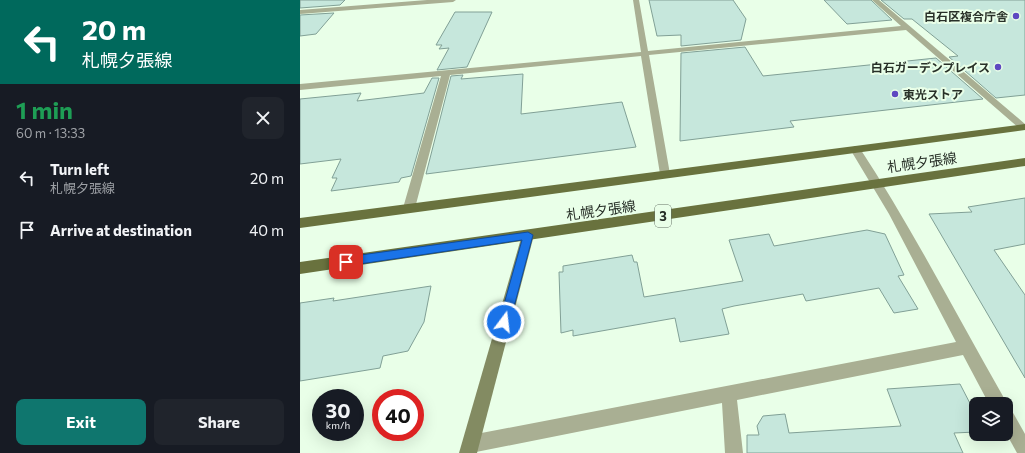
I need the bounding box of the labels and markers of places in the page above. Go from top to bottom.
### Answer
place label: 白石区複合庁舎 [924,9,1008,23]
marker: 白石区複合庁舎 [1011,11,1021,21]
place label: 白石ガーデンプレイス [871,60,990,74]
marker: 白石ガーデンプレイス [993,62,1003,72]
place label: 東光ストア [903,87,963,101]
marker: 東光ストア [890,89,900,99]
pin [329,245,363,279]

